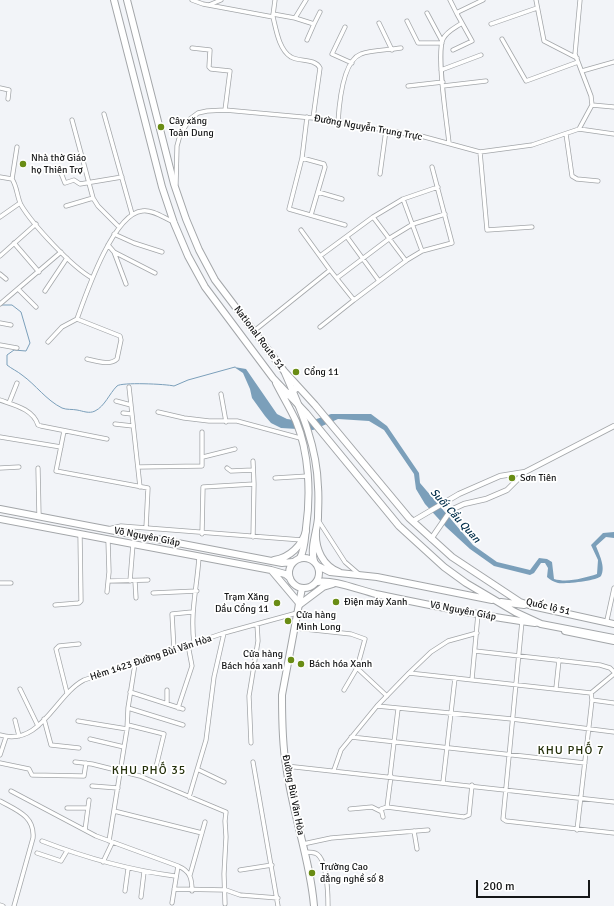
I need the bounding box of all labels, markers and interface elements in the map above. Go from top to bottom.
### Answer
street label: Đường Nguyễn Trung Trực [313,113,423,143]
place label: Cây xăng Toàn Dung [169,115,214,138]
marker: Cây xăng Toàn Dung [156,122,166,132]
place label: Nhà thờ Giáo họ Thiên Trợ [31,152,86,176]
marker: Nhà thờ Giáo họ Thiên Trợ [18,159,28,169]
street label: National Route 51 [231,304,287,372]
place label: Cổng 11 [304,366,339,378]
marker: Cổng 11 [291,367,301,377]
place label: Sơn Tiên [520,472,557,484]
marker: Sơn Tiên [507,473,517,483]
water label: Suối Cầu Quan [427,486,483,546]
street label: Võ Nguyên Giáp [113,525,181,549]
place label: Trạm Xăng Dầu Cổng 11 [215,591,269,614]
place label: Điện máy Xanh [344,596,408,608]
street label: Quốc lộ 51 [525,596,571,618]
marker: Điện máy Xanh [331,597,341,607]
marker: Trạm Xăng Dầu Cổng 11 [272,598,282,608]
street label: Võ Nguyên Giáp [429,599,497,623]
place label: Cửa hàng Minh Long [296,609,341,632]
marker: Cửa hàng Minh Long [283,616,293,626]
street label: Hẻm 1423 Đường Bùi Văn Hòa [89,633,213,683]
place label: Cửa hàng Bách hóa xanh [221,648,283,672]
marker: Cửa hàng Bách hóa xanh [286,655,296,665]
place label: Bách hóa Xanh [309,658,372,670]
marker: Bách hóa Xanh [296,659,306,669]
district label: KHU PHỐ 7 [538,744,604,758]
street label: Đường Bùi Văn Hòa [279,754,307,836]
district label: KHU PHỐ 35 [112,764,186,778]
place label: Trường Cao đẳng nghề số 8 [320,861,384,884]
marker: Trường Cao đẳng nghề số 8 [307,868,317,878]
scale bar [478,872,592,898]
text: 200 m [483,879,515,894]

